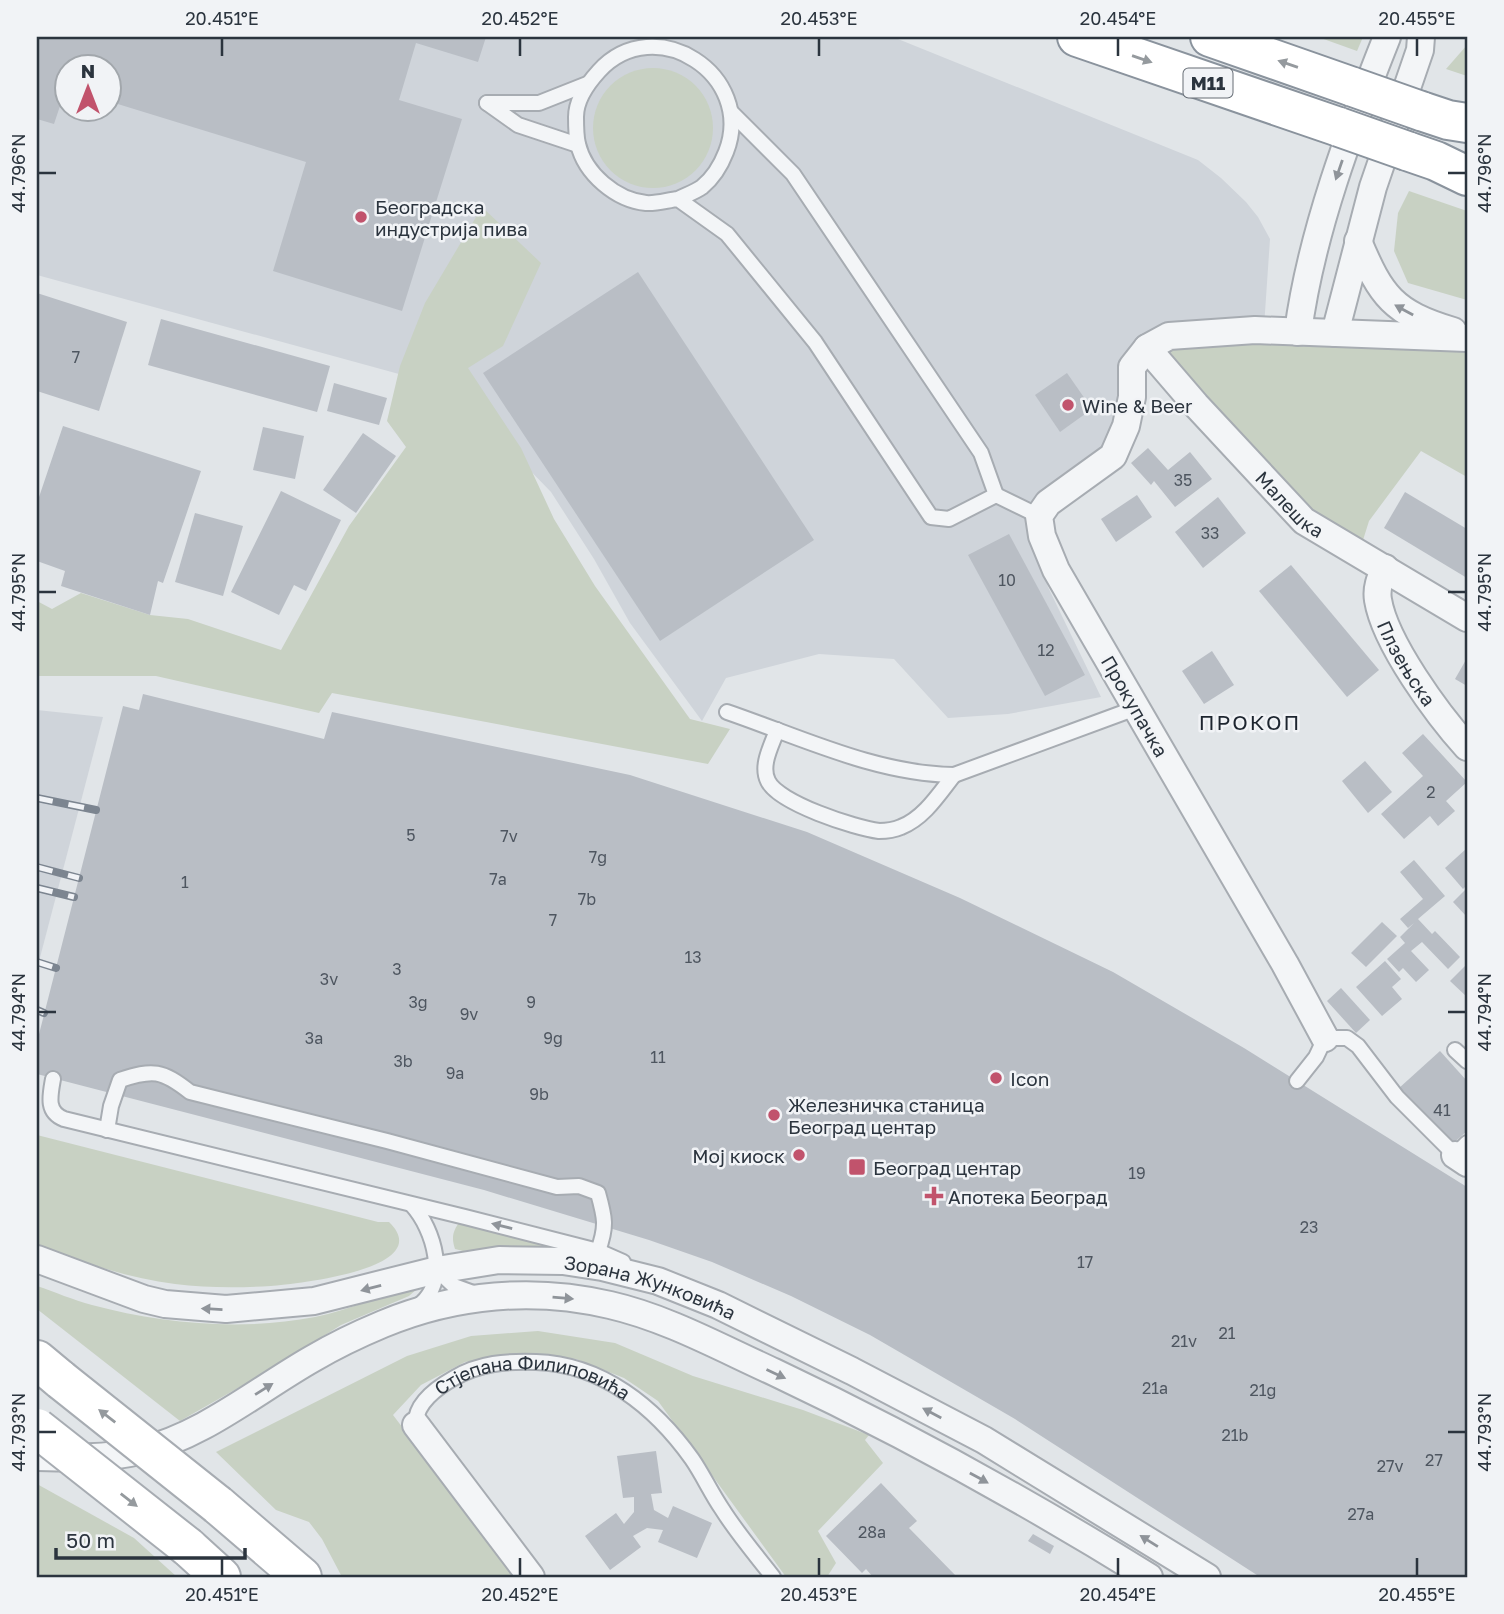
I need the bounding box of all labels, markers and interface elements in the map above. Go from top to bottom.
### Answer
text: 20.451°E [185,7,259,29]
text: 20.452°E [482,7,558,29]
text: 20.453°E [781,7,857,29]
text: 20.454°E [1080,7,1156,29]
text: 20.455°E [1379,7,1455,29]
north arrow [52,52,122,122]
one-way arrow [1131,54,1152,65]
one-way arrow [1278,58,1299,69]
text: N [81,59,95,82]
road number: M11 [1184,68,1232,98]
text: 44.796°N [7,133,29,213]
text: 44.796°N [1473,133,1495,213]
one-way arrow [1333,160,1344,181]
place label: Београдска индустрија пива [375,195,528,240]
marker: Београдска индустрија пива [353,209,369,225]
one-way arrow [1394,304,1414,316]
house number: 7 [72,347,80,367]
place label: Wine & Beer [1082,394,1193,417]
marker: Wine & Beer [1060,397,1076,413]
street label: Малешка [1251,466,1328,542]
house number: 35 [1174,470,1192,490]
house number: 33 [1201,523,1219,543]
text: 44.795°N [7,553,29,631]
text: 44.795°N [1473,553,1495,631]
house number: 10 [998,570,1016,590]
street label: Плзењска [1373,617,1441,710]
house number: 12 [1037,640,1055,660]
street label: Прокупачка [1097,651,1173,761]
district label: ПРОКОП [1199,709,1301,735]
house number: 2 [1426,782,1436,802]
house number: 5 [406,825,416,845]
house number: 7v [500,826,518,846]
house number: 7g [589,847,607,867]
house number: 7a [489,869,507,889]
house number: 1 [181,872,189,892]
house number: 7b [578,889,596,909]
house number: 7 [549,910,557,930]
house number: 13 [684,947,702,967]
house number: 3 [392,959,402,979]
house number: 3v [320,969,338,989]
text: 44.794°N [7,973,29,1051]
text: 44.794°N [1473,973,1495,1051]
house number: 3g [408,992,428,1012]
house number: 9 [526,992,536,1012]
house number: 9v [460,1004,478,1024]
house number: 3a [305,1028,323,1048]
house number: 9g [543,1028,563,1048]
house number: 11 [650,1047,666,1067]
house number: 3b [393,1051,413,1071]
house number: 9a [446,1063,464,1083]
place label: Icon [1010,1067,1049,1090]
marker: Icon [988,1070,1004,1086]
house number: 9b [529,1084,549,1104]
place label: Железничка станица Београд центар [788,1093,985,1138]
house number: 41 [1433,1100,1451,1120]
marker: Железничка станица Београд центар [766,1107,782,1123]
place label: Мој киоск [692,1144,785,1167]
marker: Мој киоск [791,1147,807,1163]
place label: Београд центар [873,1156,1021,1179]
marker: Београд центар [847,1157,867,1177]
house number: 19 [1128,1163,1146,1183]
place label: Апотека Београд [948,1185,1108,1208]
marker: Апотека Београд [926,1188,942,1204]
house number: 23 [1300,1217,1318,1237]
one-way arrow [491,1220,513,1231]
street label: Зорана Жунковића [562,1250,740,1324]
house number: 17 [1077,1252,1093,1272]
one-way arrow [360,1283,382,1294]
one-way arrow [553,1292,575,1303]
one-way arrow [200,1303,222,1314]
house number: 21 [1218,1323,1236,1343]
house number: 21v [1171,1331,1197,1351]
text: Стјепана Филиповића [429,1350,635,1404]
one-way arrow [766,1368,786,1380]
house number: 21a [1142,1378,1168,1398]
house number: 21g [1250,1380,1276,1400]
one-way arrow [254,1382,273,1395]
street label: Стјепана Филиповића [430,1385,636,1411]
text: 44.793°N [7,1392,29,1472]
text: 44.793°N [1473,1392,1495,1472]
one-way arrow [922,1407,942,1418]
one-way arrow [98,1410,116,1424]
house number: 21b [1222,1425,1249,1445]
house number: 27 [1425,1450,1443,1470]
house number: 27v [1377,1456,1403,1476]
one-way arrow [969,1471,989,1483]
one-way arrow [119,1493,137,1508]
house number: 27a [1348,1504,1374,1524]
scale bar [56,1516,245,1560]
house number: 28a [858,1522,886,1542]
text: 50 m [66,1527,115,1553]
one-way arrow [1139,1535,1158,1548]
text: 20.451°E [185,1583,259,1605]
text: 20.452°E [482,1583,558,1605]
text: 20.453°E [781,1583,857,1605]
text: 20.454°E [1080,1583,1156,1605]
text: 20.455°E [1379,1583,1455,1605]

